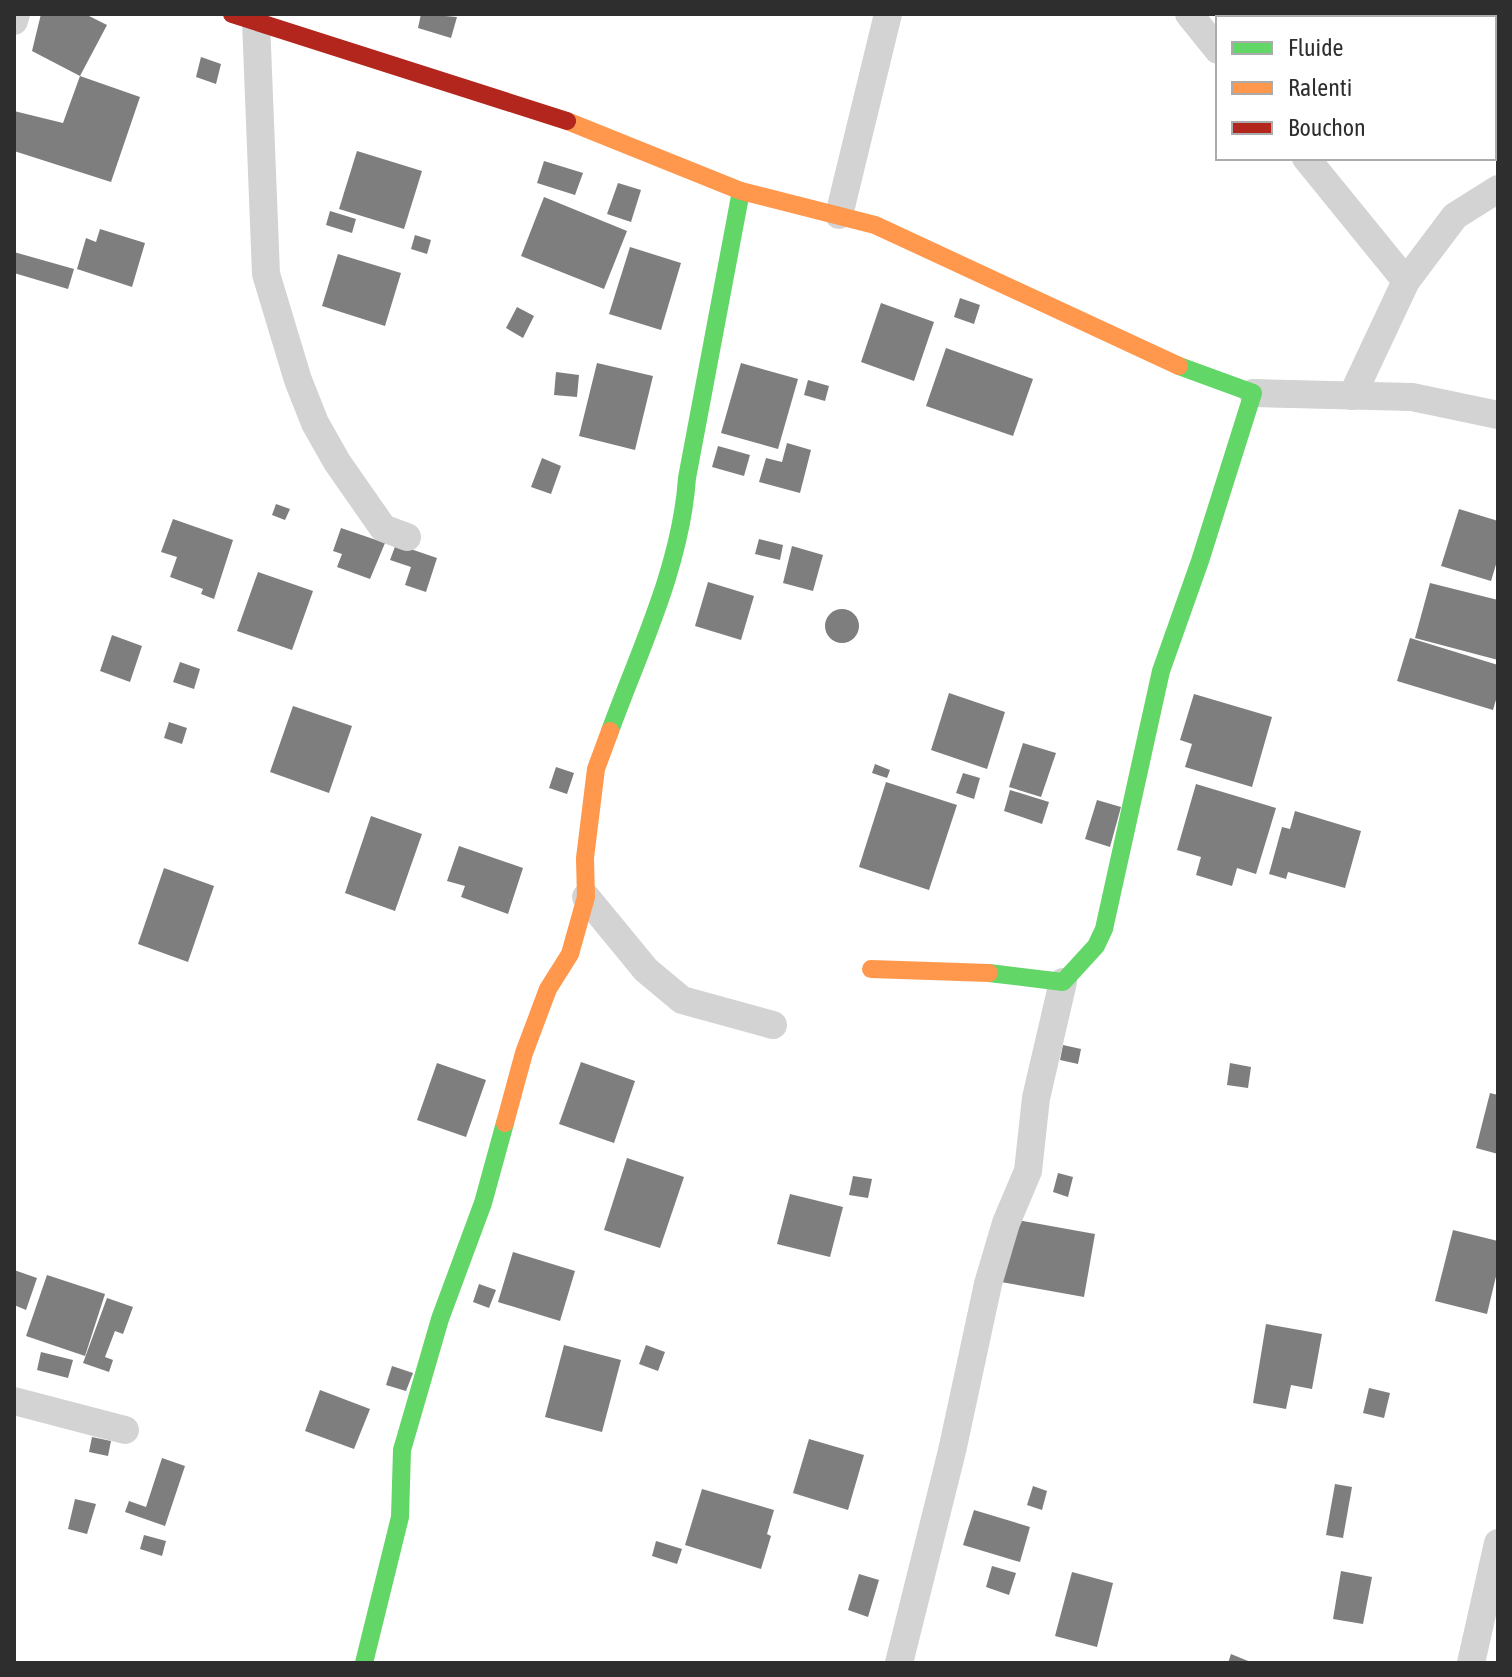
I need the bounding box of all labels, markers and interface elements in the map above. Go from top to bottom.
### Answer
legend [1216,16,1496,160]
text: Fluide [1288,34,1343,61]
text: Ralenti [1288,74,1352,101]
text: Bouchon [1288,114,1366,141]

